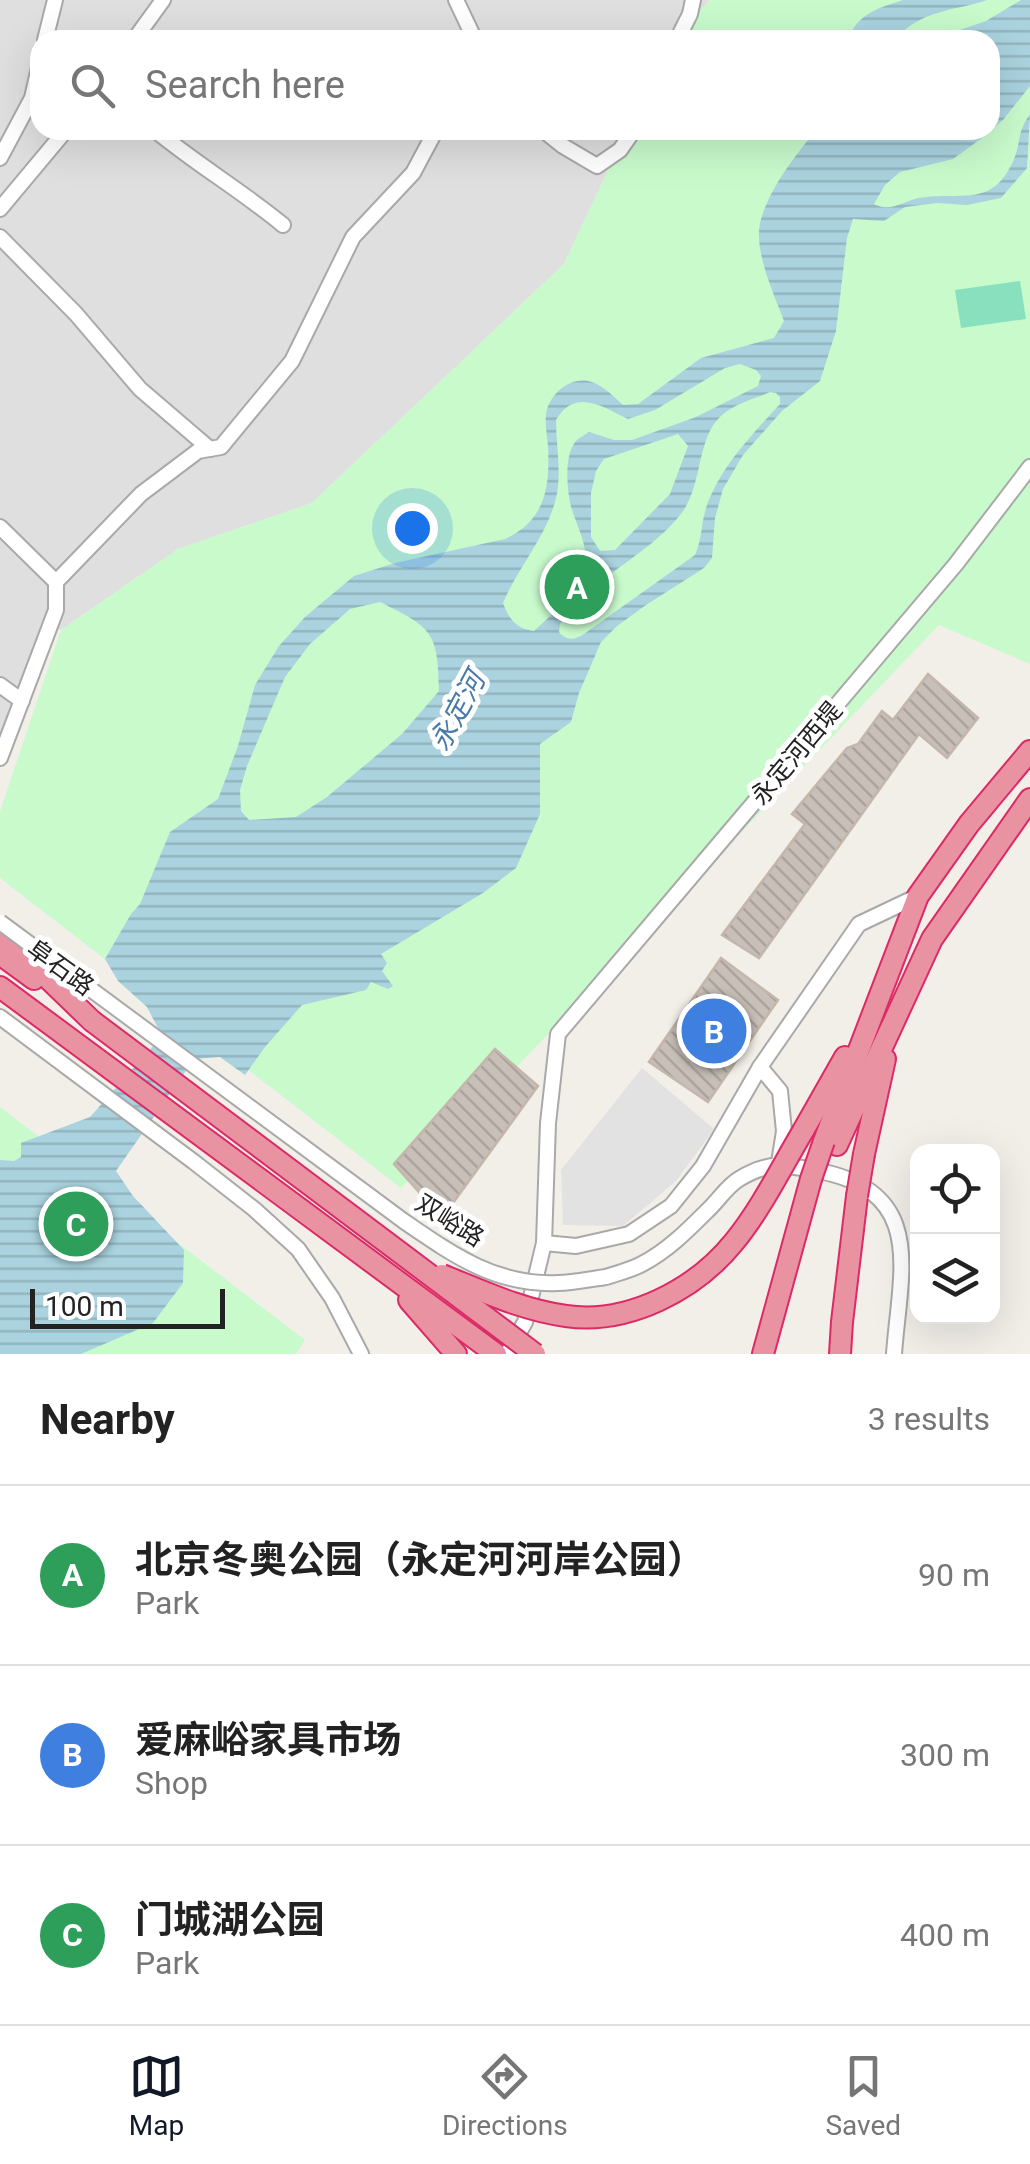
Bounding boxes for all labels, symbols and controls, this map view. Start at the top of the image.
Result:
search box [30,30,1000,140]
icon: search [65,58,120,113]
text: Search here [145,63,345,107]
your location [387,503,438,554]
pin: A [544,550,610,624]
water label: 永定河 [423,662,494,756]
street label: 永定河西堤 [745,696,848,811]
street label: 阜石路 [22,934,100,1001]
pin: B [682,994,746,1068]
map controls [910,1144,1000,1324]
button: locate [910,1144,1000,1234]
pin: C [44,1186,108,1262]
street label: 双峪路 [410,1188,489,1253]
button: layers [910,1234,1000,1324]
scale bar [30,1284,225,1328]
text: 100 m [45,1290,124,1323]
text: Nearby [40,1395,175,1444]
text: 3 results [868,1400,990,1438]
text: 北京冬奥公园（永定河河岸公园） [135,1538,705,1582]
text: A [62,1556,83,1594]
text: 90 m [918,1556,990,1594]
text: Park [135,1584,199,1622]
text: 爱麻峪家具市场 [135,1718,401,1762]
text: B [62,1736,83,1774]
text: 300 m [900,1736,990,1774]
text: Shop [135,1764,208,1802]
text: 门城湖公园 [135,1898,325,1942]
text: C [62,1916,83,1954]
text: 400 m [900,1916,990,1954]
text: Park [135,1944,199,1982]
tab: Map [129,2049,184,2142]
tab: Directions [442,2049,568,2142]
tab: Saved [825,2049,901,2142]

